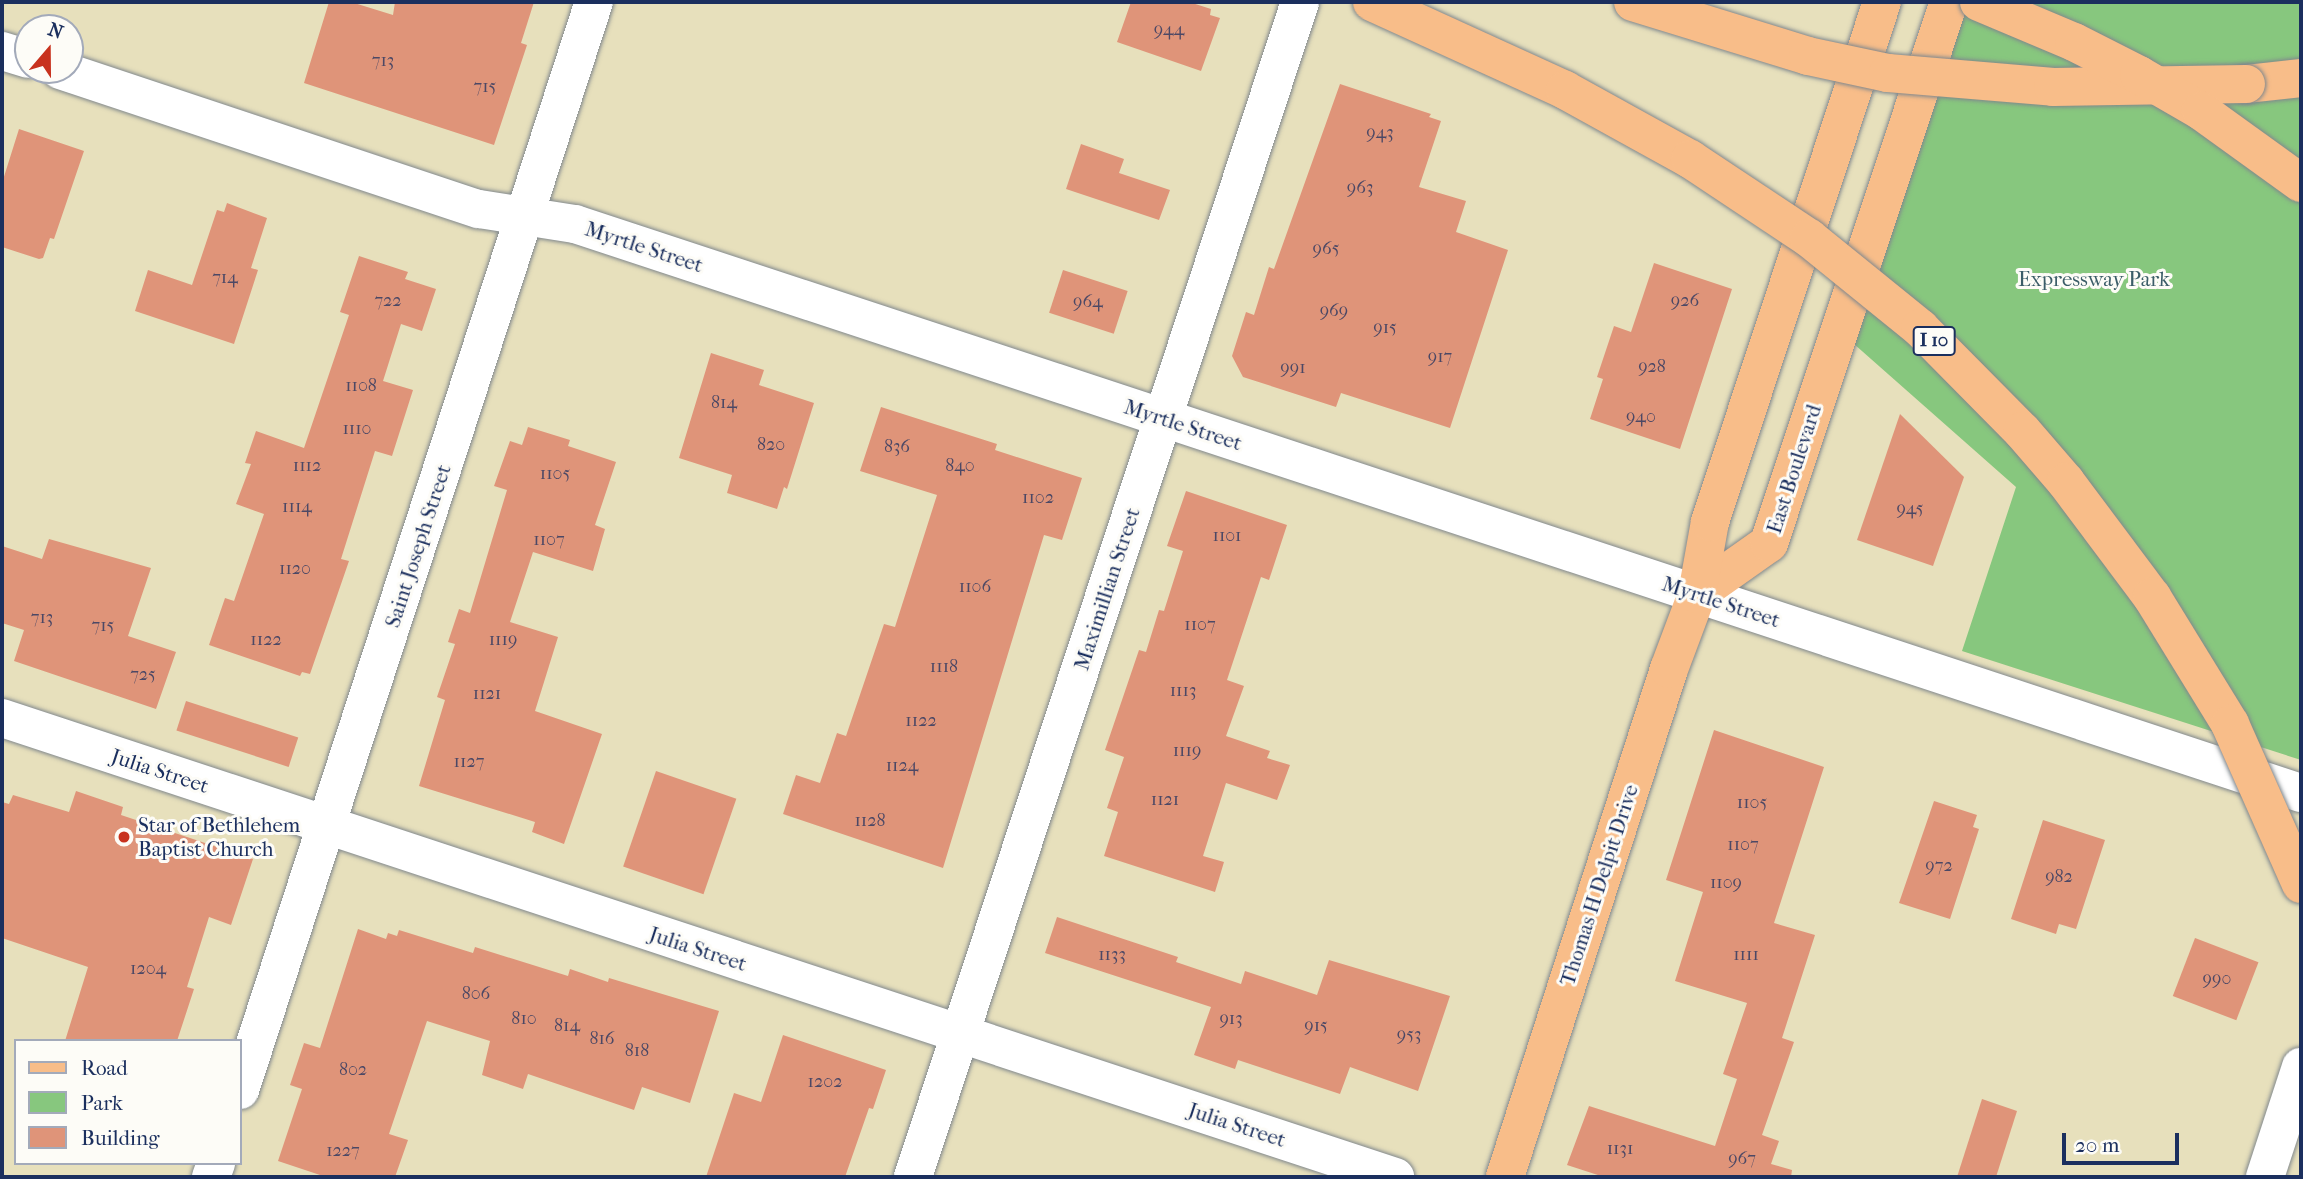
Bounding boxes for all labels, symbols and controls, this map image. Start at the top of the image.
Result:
north arrow [14,14,84,84]
text: N [45,18,66,44]
house number: 944 [1154,19,1184,41]
house number: 713 [372,50,394,72]
house number: 715 [474,76,496,98]
house number: 943 [1366,122,1394,144]
house number: 963 [1347,177,1373,199]
street label: Myrtle Street [582,216,706,278]
house number: 965 [1313,238,1339,260]
park label: Expressway Park [2018,266,2170,292]
house number: 714 [212,267,238,289]
house number: 722 [374,290,402,312]
house number: 926 [1671,290,1699,312]
house number: 964 [1073,291,1103,313]
house number: 969 [1320,300,1348,322]
house number: 915 [1373,317,1397,339]
road number: I 10 [1911,326,1957,356]
house number: 917 [1428,346,1452,368]
house number: 928 [1638,356,1666,378]
house number: 991 [1280,357,1306,379]
house number: 1108 [345,375,377,397]
house number: 814 [711,392,737,414]
street label: Myrtle Street [1121,394,1245,456]
street label: East Boulevard [1761,401,1827,537]
house number: 940 [1626,406,1656,428]
house number: 1110 [342,418,372,440]
house number: 820 [757,434,785,456]
house number: 836 [884,436,910,458]
house number: 1112 [293,455,321,477]
house number: 840 [945,455,975,477]
street label: Saint Joseph Street [380,461,456,631]
house number: 1105 [540,463,570,485]
house number: 1102 [1022,487,1054,509]
house number: 1114 [282,496,312,518]
house number: 945 [1896,498,1924,520]
street label: Maximillian Street [1069,505,1145,673]
house number: 1101 [1213,525,1241,547]
house number: 1107 [533,529,565,551]
house number: 1120 [279,558,311,580]
street label: Myrtle Street [1659,571,1783,633]
house number: 1106 [959,576,991,598]
house number: 713 [31,607,53,629]
house number: 1107 [1184,614,1216,636]
house number: 715 [92,615,114,637]
house number: 1122 [250,629,282,651]
house number: 1119 [489,629,517,651]
house number: 1118 [930,656,958,678]
house number: 725 [130,664,156,686]
house number: 1113 [1170,680,1196,702]
house number: 1121 [473,683,501,705]
house number: 1122 [905,710,937,732]
house number: 1119 [1173,740,1201,762]
street label: Julia Street [108,743,212,799]
house number: 1127 [454,751,484,773]
house number: 1124 [886,755,918,777]
street label: Thomas H Delpit Drive [1555,781,1643,989]
house number: 1121 [1151,789,1179,811]
house number: 1105 [1737,792,1767,814]
house number: 1128 [854,810,886,832]
place label: Star of Bethlehem Baptist Church [138,812,300,862]
marker: Star of Bethlehem Baptist Church [116,829,132,845]
house number: 1107 [1727,834,1759,856]
house number: 972 [1925,855,1953,877]
house number: 982 [2045,866,2073,888]
house number: 1109 [1710,872,1742,894]
street label: Julia Street [646,921,750,977]
house number: 1133 [1098,944,1126,966]
house number: 1111 [1733,944,1759,966]
house number: 1204 [130,958,166,980]
house number: 990 [2203,968,2231,990]
house number: 806 [462,983,490,1005]
house number: 810 [511,1008,537,1030]
house number: 913 [1219,1008,1243,1030]
house number: 814 [554,1015,580,1037]
house number: 915 [1304,1015,1328,1037]
house number: 953 [1397,1024,1421,1046]
house number: 816 [589,1028,615,1050]
legend [14,1039,242,1165]
house number: 818 [625,1040,649,1062]
text: Road [81,1056,128,1080]
house number: 802 [339,1059,367,1081]
house number: 1202 [808,1071,842,1093]
text: Park [81,1091,123,1115]
street label: Julia Street [1185,1097,1289,1153]
scale bar [2065,1120,2182,1164]
text: Building [81,1126,159,1150]
text: 20 m [2075,1133,2119,1157]
house number: 1131 [1607,1138,1633,1160]
house number: 1227 [326,1140,360,1162]
house number: 967 [1728,1148,1756,1170]

